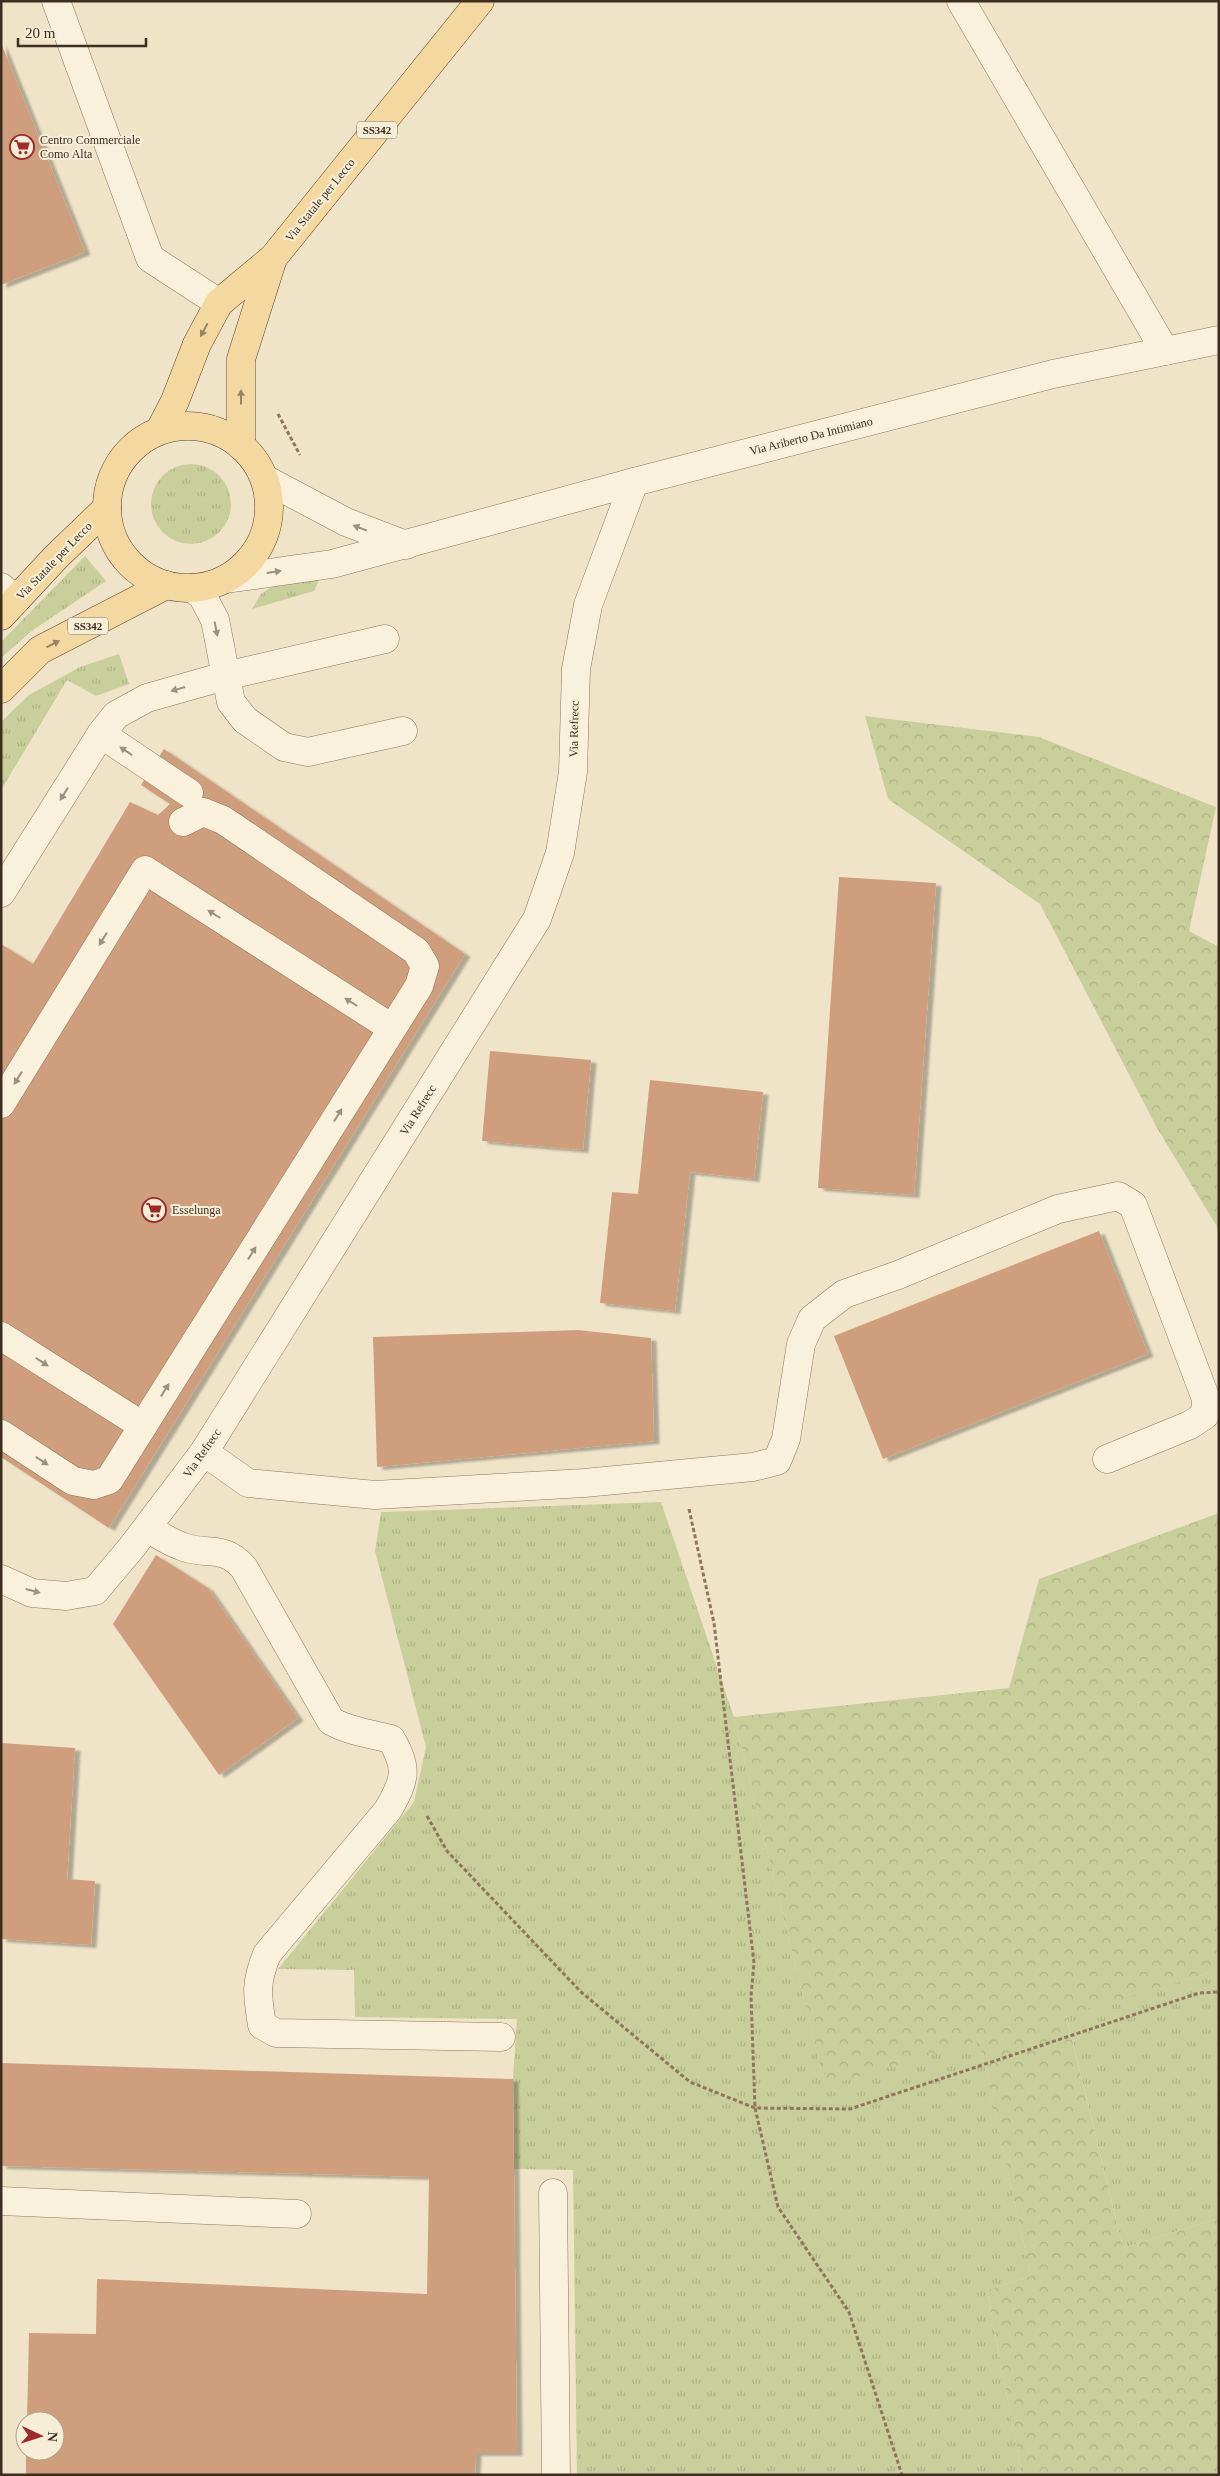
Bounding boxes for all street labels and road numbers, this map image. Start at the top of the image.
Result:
road number: SS342 [357,122,397,138]
street label: Via Statale per Lecco [282,156,358,244]
street label: Via Ariberto Da Intimiano [748,414,874,458]
street label: Via Statale per Lecco [13,519,95,603]
road number: SS342 [68,618,108,634]
street label: Via Refrecc [567,700,581,758]
street label: Via Refrecc [397,1082,439,1138]
street label: Via Refrecc [180,1426,224,1480]

